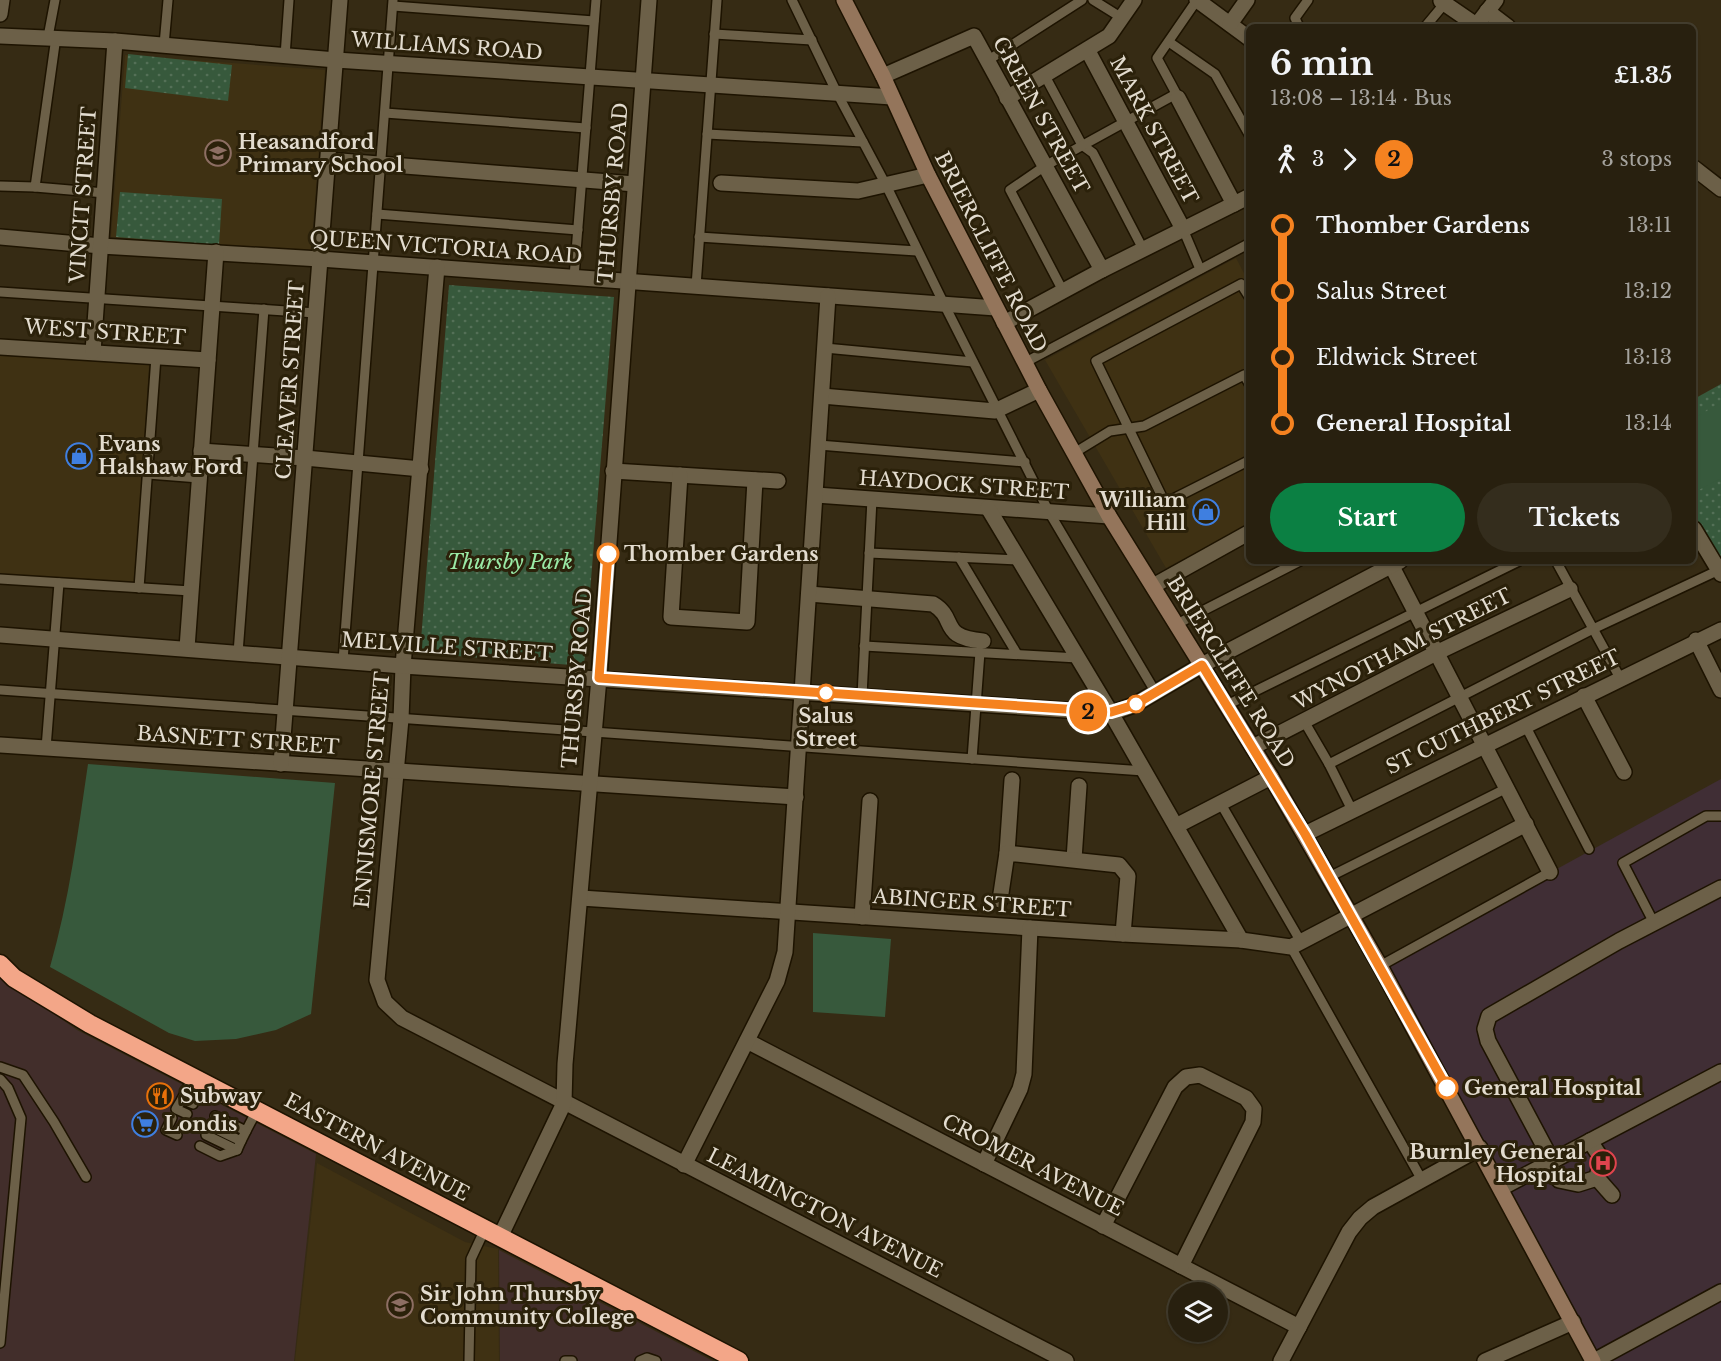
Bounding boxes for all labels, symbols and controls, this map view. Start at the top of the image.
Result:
street label: WILLIAMS ROAD [349,27,544,65]
street label: GREEN STREET [988,32,1094,198]
text: 6 min [1270,43,1373,84]
street label: MARK STREET [1105,52,1203,208]
text: £1.35 [1614,62,1672,89]
text: 13:08 – 13:14 · Bus [1270,86,1452,110]
street label: THURSBY ROAD [593,102,633,284]
street label: VINCIT STREET [65,106,101,285]
place label: Heasandford Primary School [238,130,403,177]
school or university icon: Heasandford Primary School [203,138,233,168]
icon: walk [1270,143,1303,176]
icon: forward [1333,143,1366,176]
text: 2 [1387,146,1401,172]
text: 3 [1312,147,1324,171]
text: 3 stops [1602,147,1672,171]
street label: BRIERCLIFFE ROAD [930,148,1052,356]
text: Thomber Gardens [1316,212,1530,239]
text: 13:11 [1627,213,1672,237]
street label: QUEEN VICTORIA ROAD [309,225,583,269]
text: Salus Street [1316,278,1447,305]
text: 13:12 [1624,279,1672,303]
street label: CLEAVER STREET [271,280,309,480]
street label: WEST STREET [23,314,186,350]
text: Eldwick Street [1316,344,1478,371]
text: 13:13 [1624,345,1672,369]
text: General Hospital [1316,410,1511,437]
text: 13:14 [1624,411,1672,435]
place label: Evans Halshaw Ford [98,432,243,479]
shop icon: Evans Halshaw Ford [64,441,94,471]
street label: HAYDOCK STREET [858,466,1070,504]
button: Start [1270,483,1465,552]
button: Tickets [1477,483,1672,552]
place label: William Hill [1098,488,1186,535]
shop icon: William Hill [1191,497,1221,527]
place label: Thomber Gardens [624,542,819,566]
marker: Thomber Gardens [597,543,619,565]
park label: Thursby Park [447,550,573,574]
street label: BRIERCLIFFE ROAD [1162,571,1300,773]
street label: WYNOTHAM STREET [1288,583,1515,715]
street label: THURSBY ROAD [557,587,597,769]
street label: MELVILLE STREET [340,628,554,666]
street label: ST CUTHBERT STREET [1382,645,1624,779]
street label: ENNISMORE STREET [350,671,394,909]
marker: Salus Street [817,684,835,702]
line badge: 2 [1068,692,1108,732]
unlabelled marker [1127,695,1145,713]
text: 2 [1081,699,1095,725]
place label: Salus Street [795,704,857,751]
street label: BASNETT STREET [136,721,340,759]
street label: ABINGER STREET [871,884,1072,922]
place label: General Hospital [1464,1076,1642,1100]
marker: General Hospital [1436,1077,1458,1099]
restaurant icon: Subway [145,1081,175,1111]
place label: Subway [180,1084,263,1108]
street label: EASTERN AVENUE [280,1088,474,1206]
supermarket icon: Londis [130,1109,160,1139]
street label: CROMER AVENUE [938,1109,1128,1221]
place label: Londis [164,1112,237,1136]
place label: Burnley General Hospital [1409,1140,1584,1187]
street label: LEAMINGTON AVENUE [703,1143,947,1283]
hospital icon: Burnley General Hospital [1588,1148,1618,1178]
place label: Sir John Thursby Community College [420,1282,634,1329]
map controls [1168,1282,1228,1342]
button: layers [1168,1282,1228,1342]
school or university icon: Sir John Thursby Community College [385,1290,415,1320]

